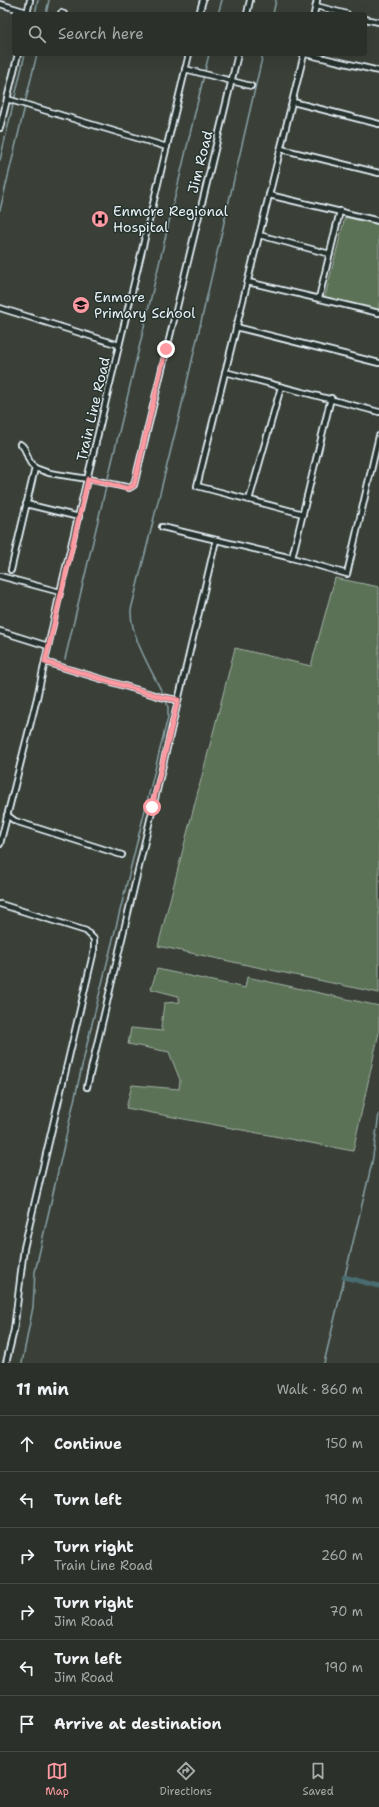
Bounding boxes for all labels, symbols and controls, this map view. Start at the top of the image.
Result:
search box [12,12,367,56]
icon: search [26,23,48,45]
text: Search here [58,24,144,44]
street label: Jim Road [184,129,217,195]
place label: Enmore Regional Hospital [113,202,229,236]
hospital icon: Enmore Regional Hospital [90,209,110,229]
place label: Enmore Primary School [94,288,196,322]
school or university icon: Enmore Primary School [71,295,91,315]
route end [157,340,175,358]
street label: Train Line Road [72,355,114,463]
route start [143,798,161,816]
text: 11 min [16,1378,69,1400]
text: Walk · 860 m [277,1381,363,1398]
icon: ahead [16,1433,38,1455]
text: Continue [54,1434,122,1454]
text: 150 m [325,1435,363,1452]
icon: left [16,1489,38,1511]
text: Turn left [54,1490,122,1510]
text: 190 m [324,1491,363,1508]
text: Turn right [54,1537,134,1557]
icon: right [16,1545,38,1567]
text: 260 m [321,1547,363,1564]
text: Train Line Road [54,1557,153,1574]
text: Turn right [54,1593,134,1613]
icon: right [16,1601,38,1623]
text: 70 m [329,1603,363,1620]
text: Jim Road [54,1613,114,1630]
text: Turn left [54,1649,122,1669]
icon: left [16,1657,38,1679]
text: 190 m [324,1659,363,1676]
text: Jim Road [54,1669,114,1686]
icon: arrive [16,1713,38,1735]
text: Arrive at destination [54,1714,222,1734]
tab: Map [45,1760,69,1799]
tab: Directions [159,1760,212,1799]
tab: Saved [302,1760,334,1799]

